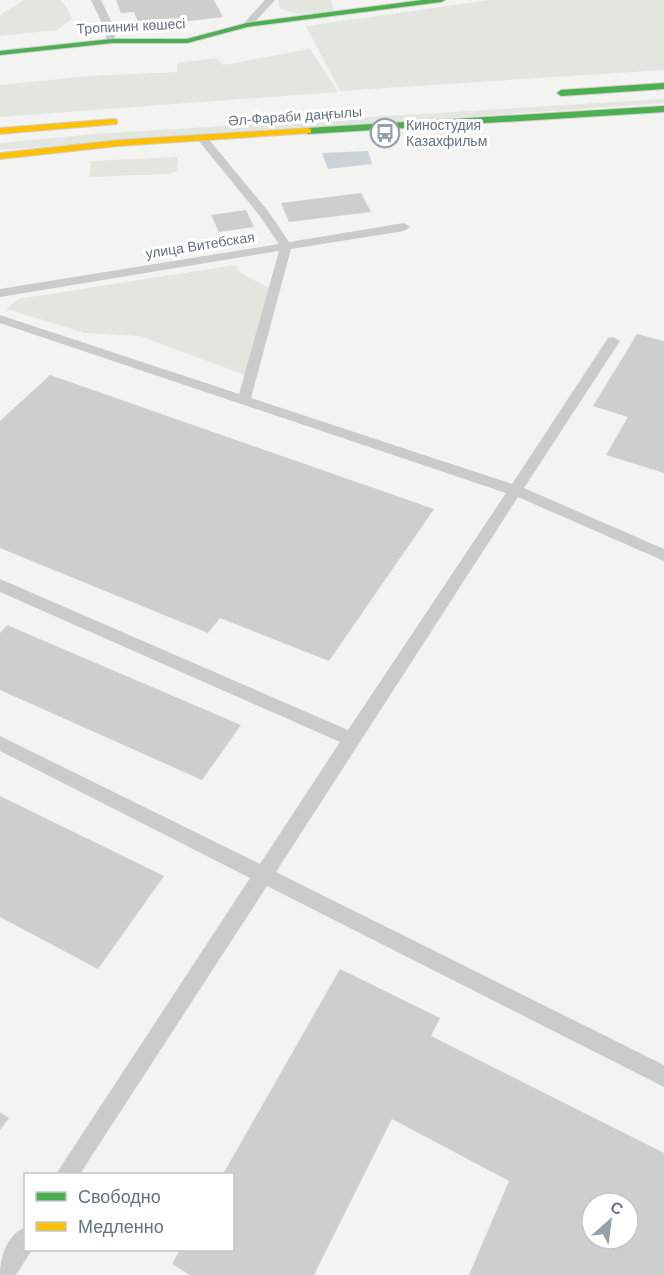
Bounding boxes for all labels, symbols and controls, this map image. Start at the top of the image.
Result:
street label: Тропинин көшесі [76,15,186,37]
street label: Әл-Фараби даңғылы [228,103,362,129]
bus stop icon: Киностудия Казахфильм [369,117,401,149]
place label: Киностудия Казахфильм [406,117,487,149]
street label: улица Витебская [144,228,256,262]
legend [24,1173,234,1251]
text: Свободно [78,1187,161,1207]
north arrow [580,1191,640,1251]
text: С [608,1198,626,1219]
text: Медленно [78,1217,164,1237]

